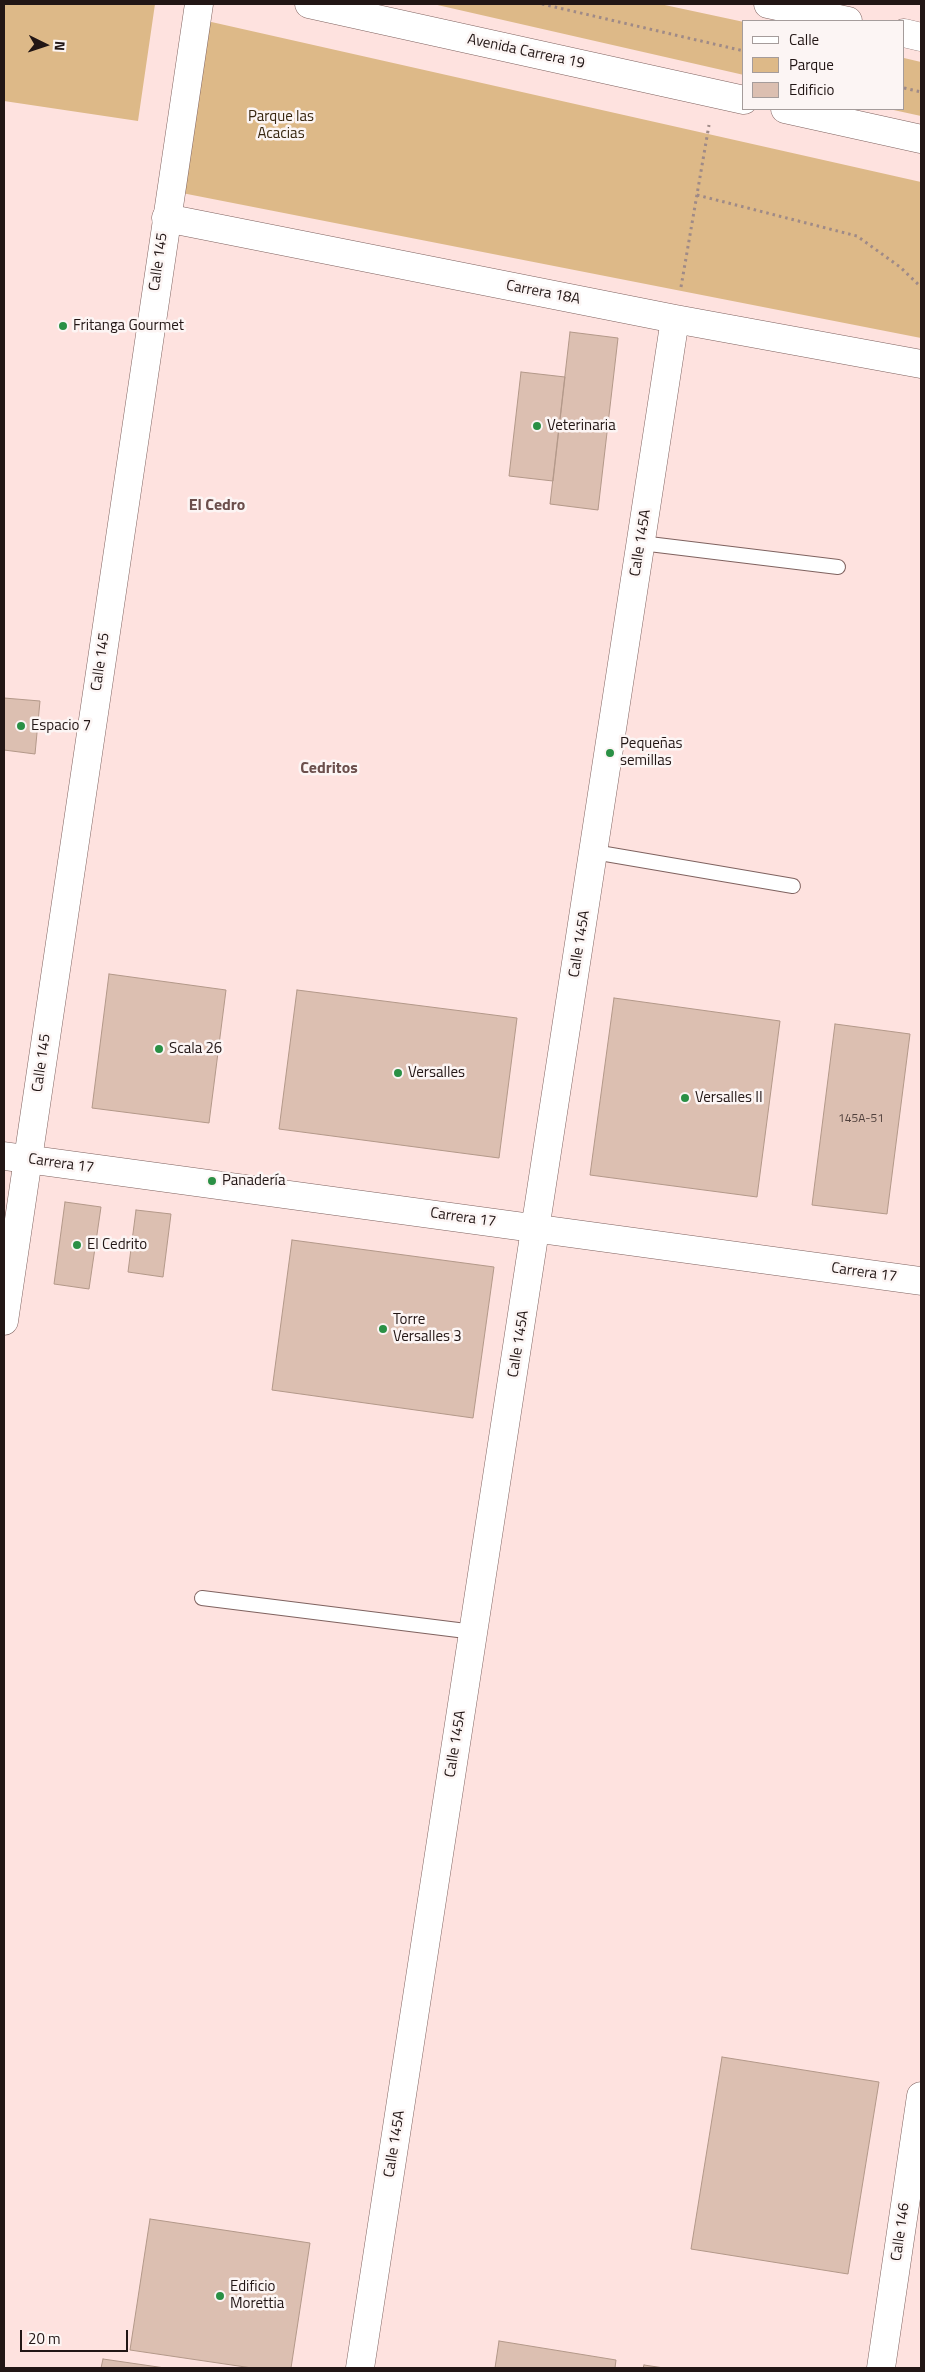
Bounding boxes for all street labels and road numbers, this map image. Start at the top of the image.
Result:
street label: Avenida Carrera 19 [466,31,586,73]
street label: Calle 145 [146,232,172,292]
street label: Carrera 18A [504,277,582,309]
street label: Calle 145A [627,508,655,578]
street label: Calle 145 [88,632,114,692]
street label: Calle 145A [566,909,594,979]
street label: Calle 145 [29,1033,55,1093]
street label: Carrera 17 [27,1150,95,1178]
street label: Carrera 17 [429,1204,497,1232]
street label: Carrera 17 [830,1259,898,1287]
street label: Calle 145A [505,1309,533,1379]
street label: Calle 145A [442,1709,470,1779]
street label: Calle 145A [381,2109,409,2179]
street label: Calle 146 [888,2202,914,2262]

